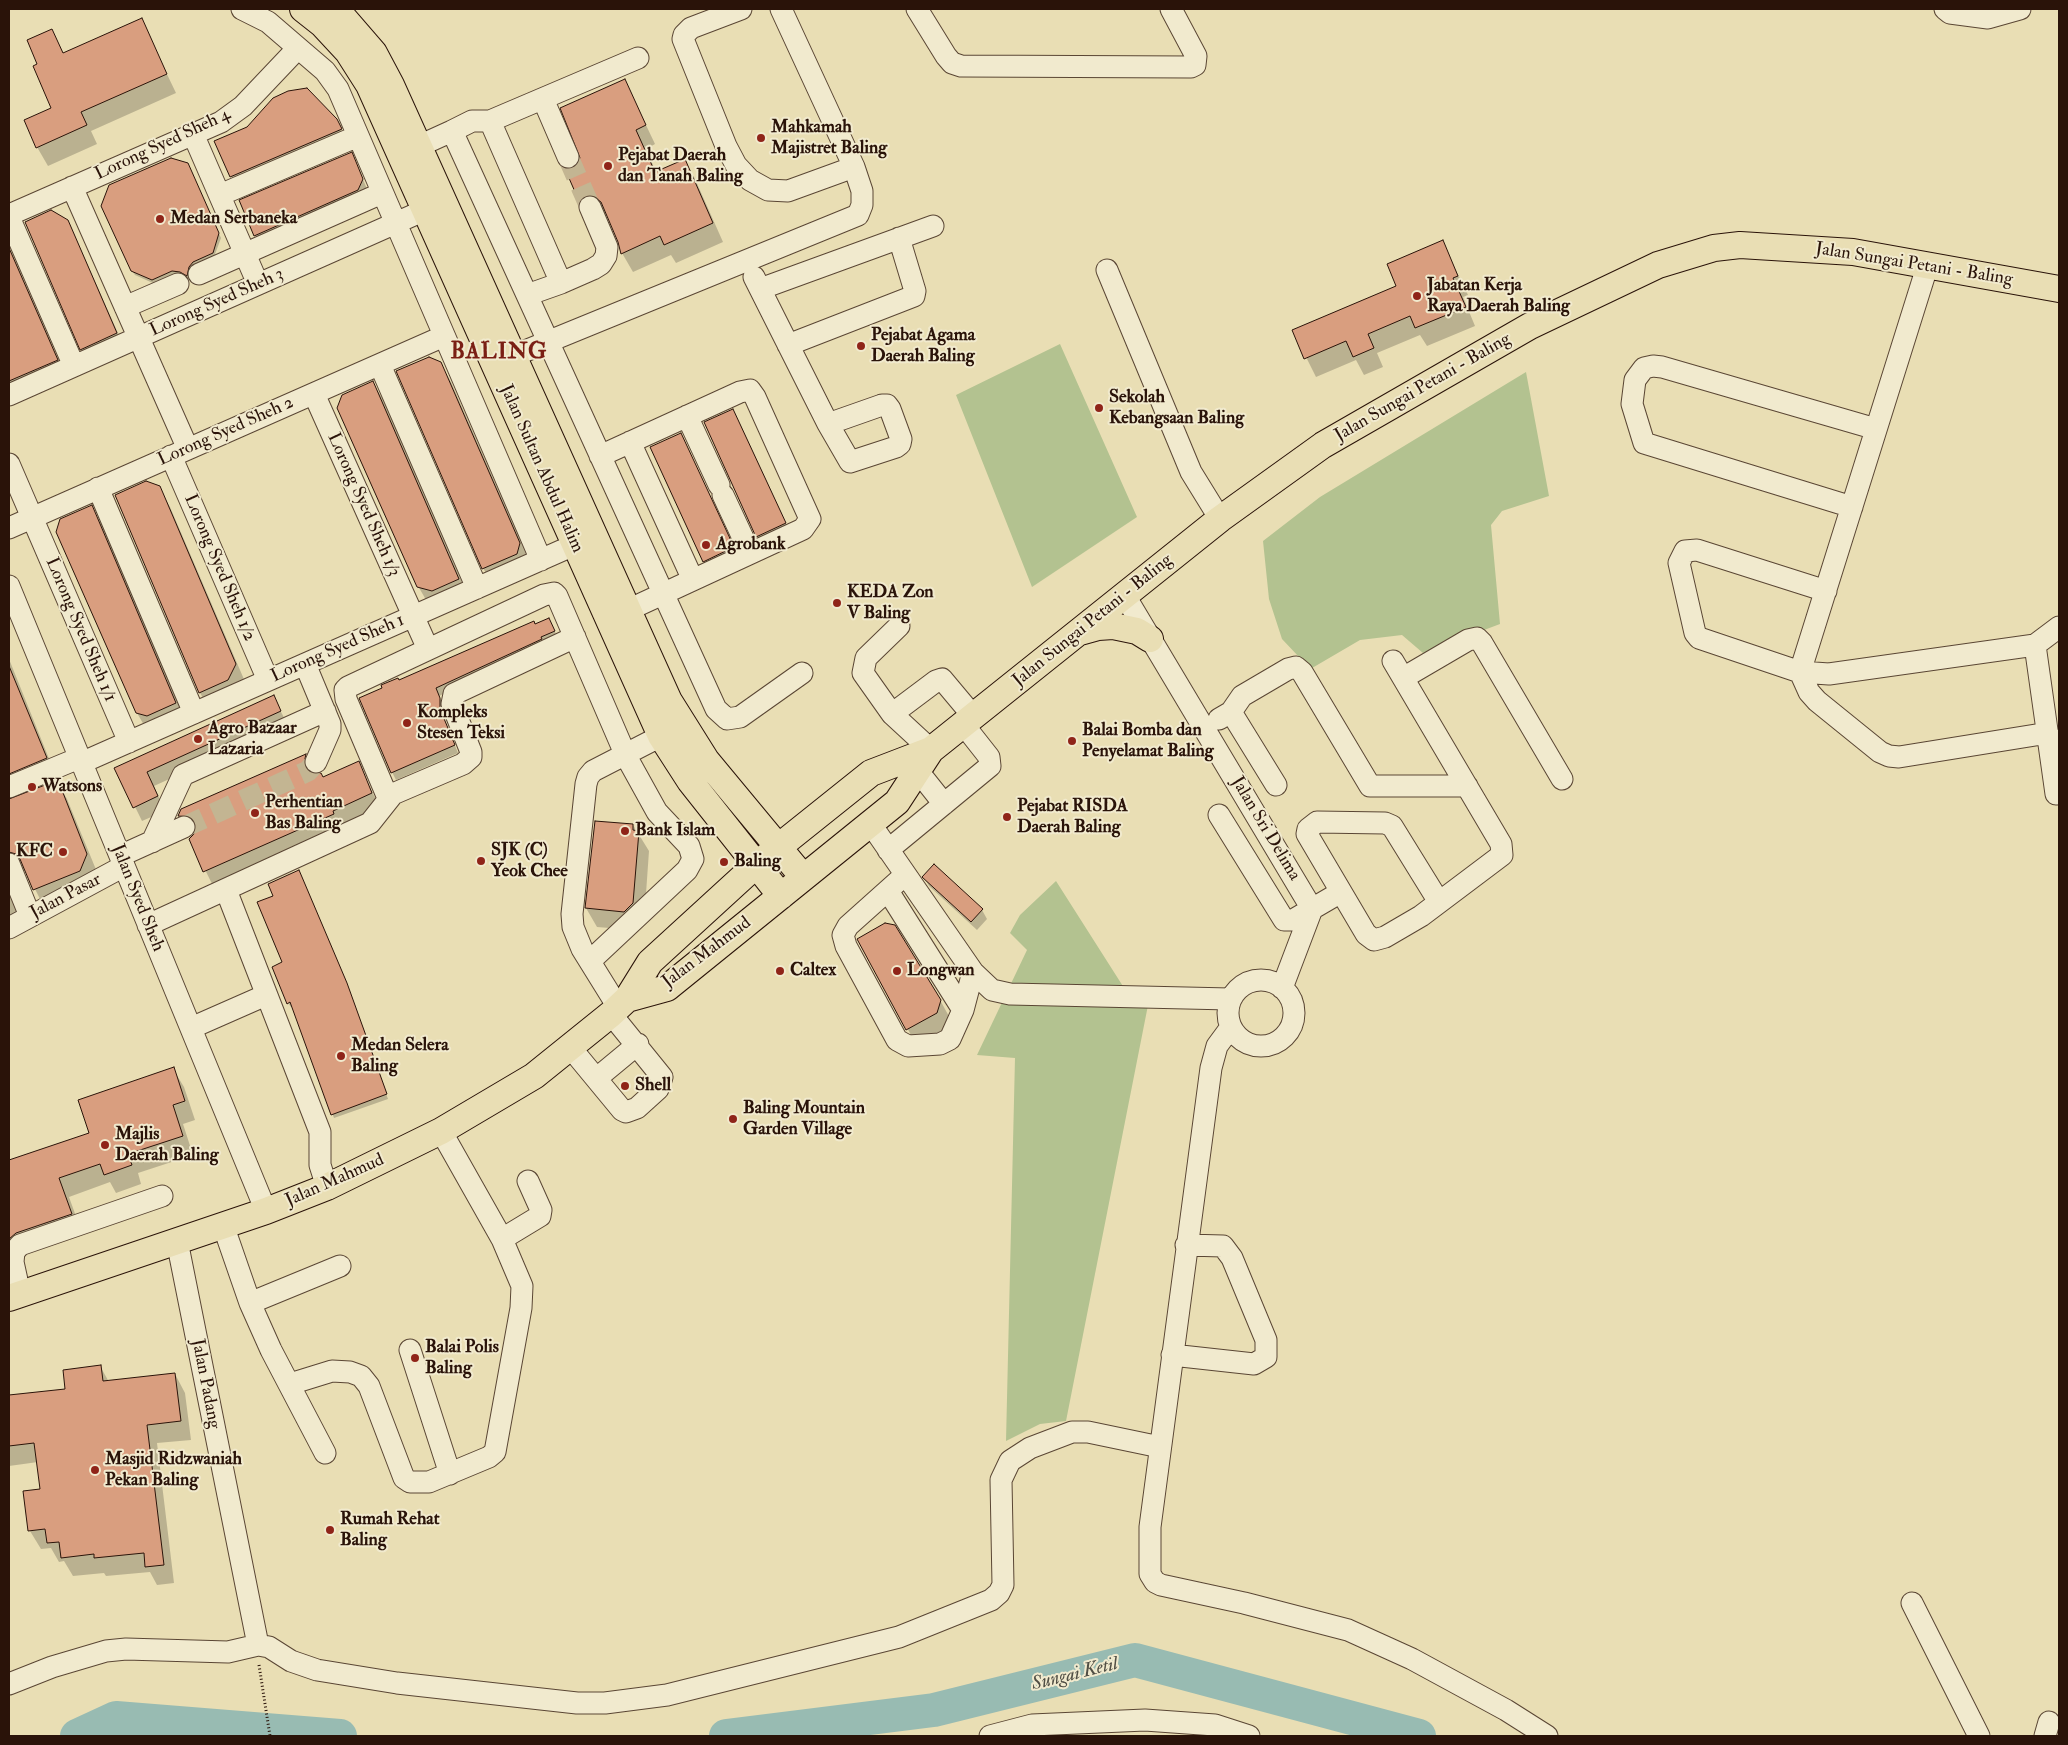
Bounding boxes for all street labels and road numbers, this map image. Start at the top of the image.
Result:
street label: Lorong Syed Sheh 4 [92,104,234,186]
street label: Jalan Sungai Petani - Baling [1814,239,2014,291]
street label: Lorong Syed Sheh 3 [147,264,287,342]
street label: Jalan Sungai Petani - Baling [1331,329,1515,447]
street label: Jalan Sultan Abdul Halim [494,382,588,556]
street label: Lorong Syed Sheh 2 [155,392,297,472]
street label: Lorong Syed Sheh 1/3 [322,430,404,580]
street label: Lorong Syed Sheh 1/2 [178,491,260,645]
street label: Jalan Sungai Petani - Baling [1009,550,1177,692]
street label: Lorong Syed Sheh 1/1 [40,555,120,705]
street label: Lorong Syed Sheh 1 [268,610,408,688]
street label: Jalan Sri Delima [1225,773,1305,885]
street label: Jalan Syed Sheh [106,841,168,955]
street label: Jalan Pasar [27,869,105,925]
street label: Jalan Mahmud [658,913,756,993]
street label: Jalan Mahmud [282,1150,388,1212]
street label: Jalan Padang [186,1337,224,1431]

